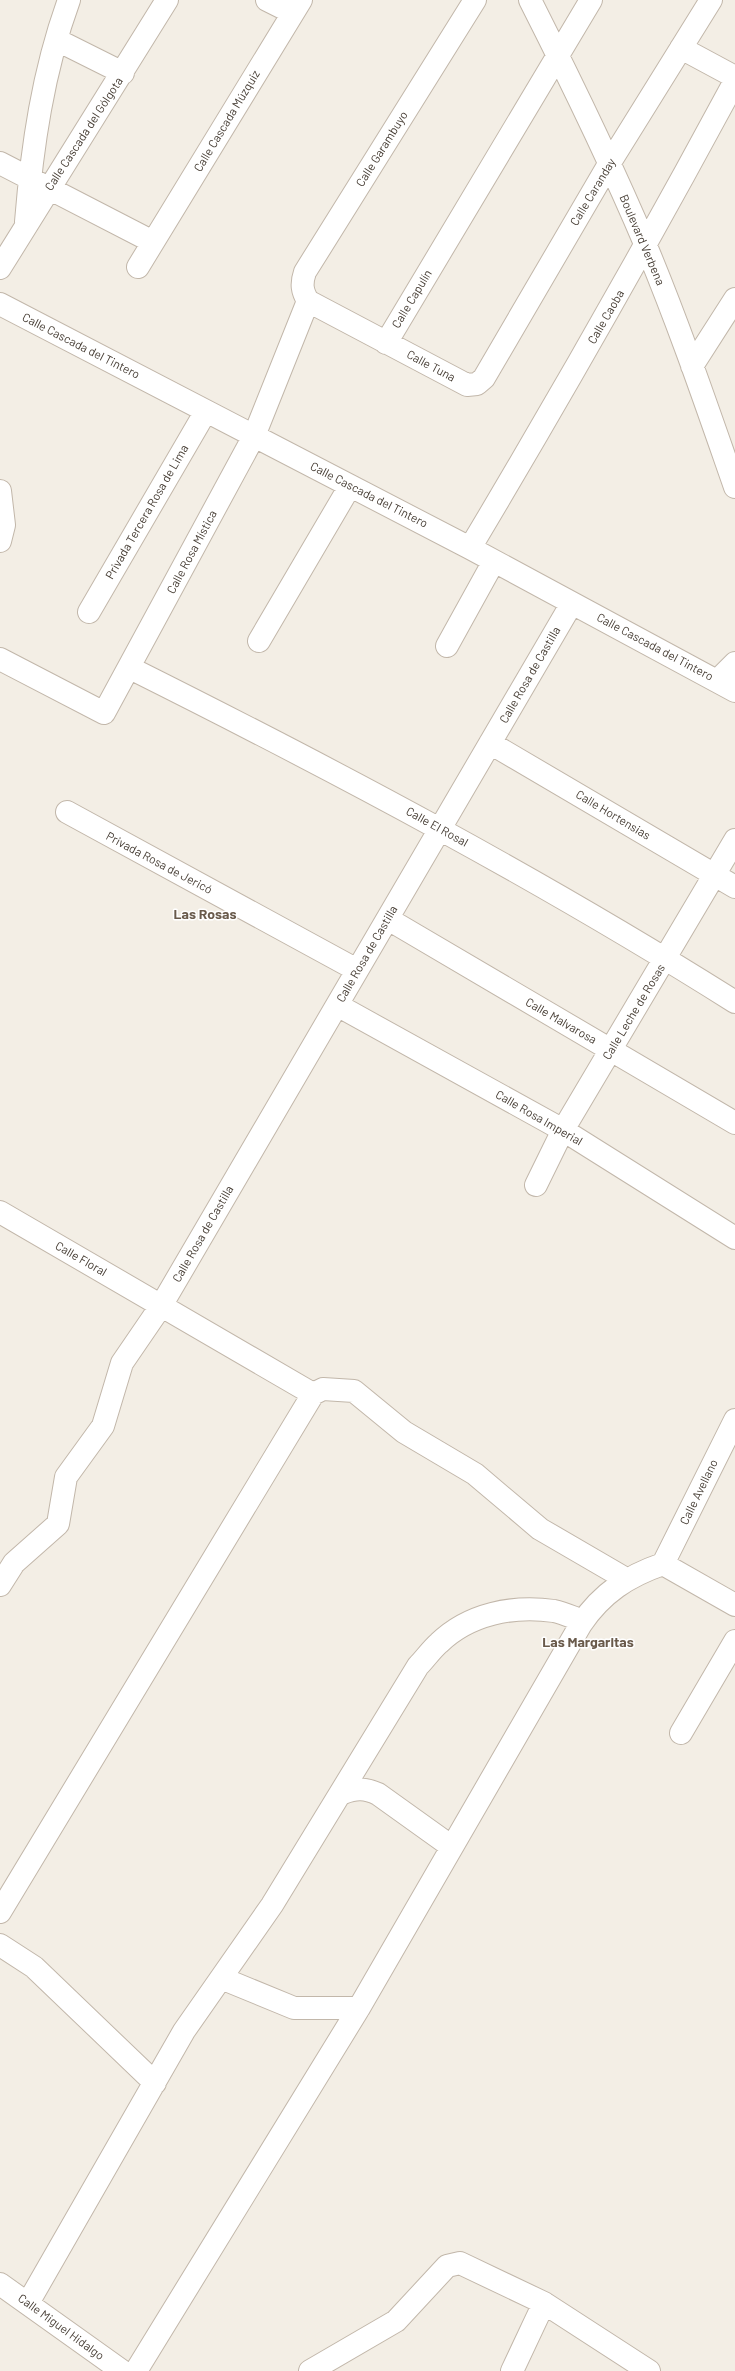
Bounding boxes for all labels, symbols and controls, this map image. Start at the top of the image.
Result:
street label: Calle Cascada Múzquiz [190,67,262,174]
street label: Calle Cascada del Gólgota [41,74,125,193]
street label: Calle Garambuyo [352,108,410,189]
street label: Calle Caranday [567,155,618,228]
street label: Boulevard Verbena [617,192,668,287]
street label: Calle Capulín [388,267,434,330]
street label: Calle Caoba [584,287,626,346]
street label: Calle Cascada del Tintero [20,309,143,381]
street label: Calle Tuna [405,346,458,384]
street label: Privada Tercera Rosa de Lima [102,442,190,581]
street label: Calle Cascada del Tintero [308,458,431,530]
street label: Calle Rosa Mística [163,507,219,596]
street label: Calle Cascada del Tintero [595,609,716,683]
street label: Calle Rosa de Castilla [496,624,563,725]
street label: Calle Hortensias [574,786,653,842]
street label: Calle El Rosal [404,803,471,849]
street label: Privada Rosa de Jericó [104,828,215,896]
street label: Calle Rosa de Castilla [333,903,400,1004]
district label: Las Rosas [174,905,236,922]
street label: Calle Leche de Rosas [599,961,667,1062]
street label: Calle Malvarosa [524,994,599,1046]
street label: Calle Rosa Imperial [494,1087,585,1148]
street label: Calle Rosa de Castilla [169,1183,236,1284]
street label: Calle Floral [53,1238,110,1278]
street label: Calle Avellano [676,1457,720,1527]
district label: Las Margaritas [542,1633,634,1650]
street label: Calle Miguel Hidalgo [16,2290,107,2362]

